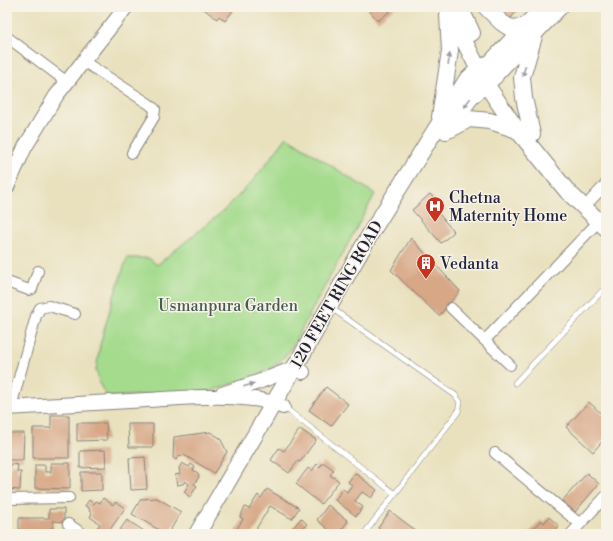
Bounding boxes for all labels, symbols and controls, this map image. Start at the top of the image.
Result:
one-way arrow [446,53,452,65]
one-way arrow [521,65,527,77]
one-way arrow [463,97,471,108]
place label: Chetna Maternity Home [449,188,567,226]
hospital icon: Chetna Maternity Home [424,195,446,223]
street label: 120 FEET RING ROAD [286,217,387,372]
building icon: Vedanta [415,252,437,280]
place label: Vedanta [439,254,500,274]
park label: Usmanpura Garden [158,296,299,316]
one-way arrow [243,382,255,388]

